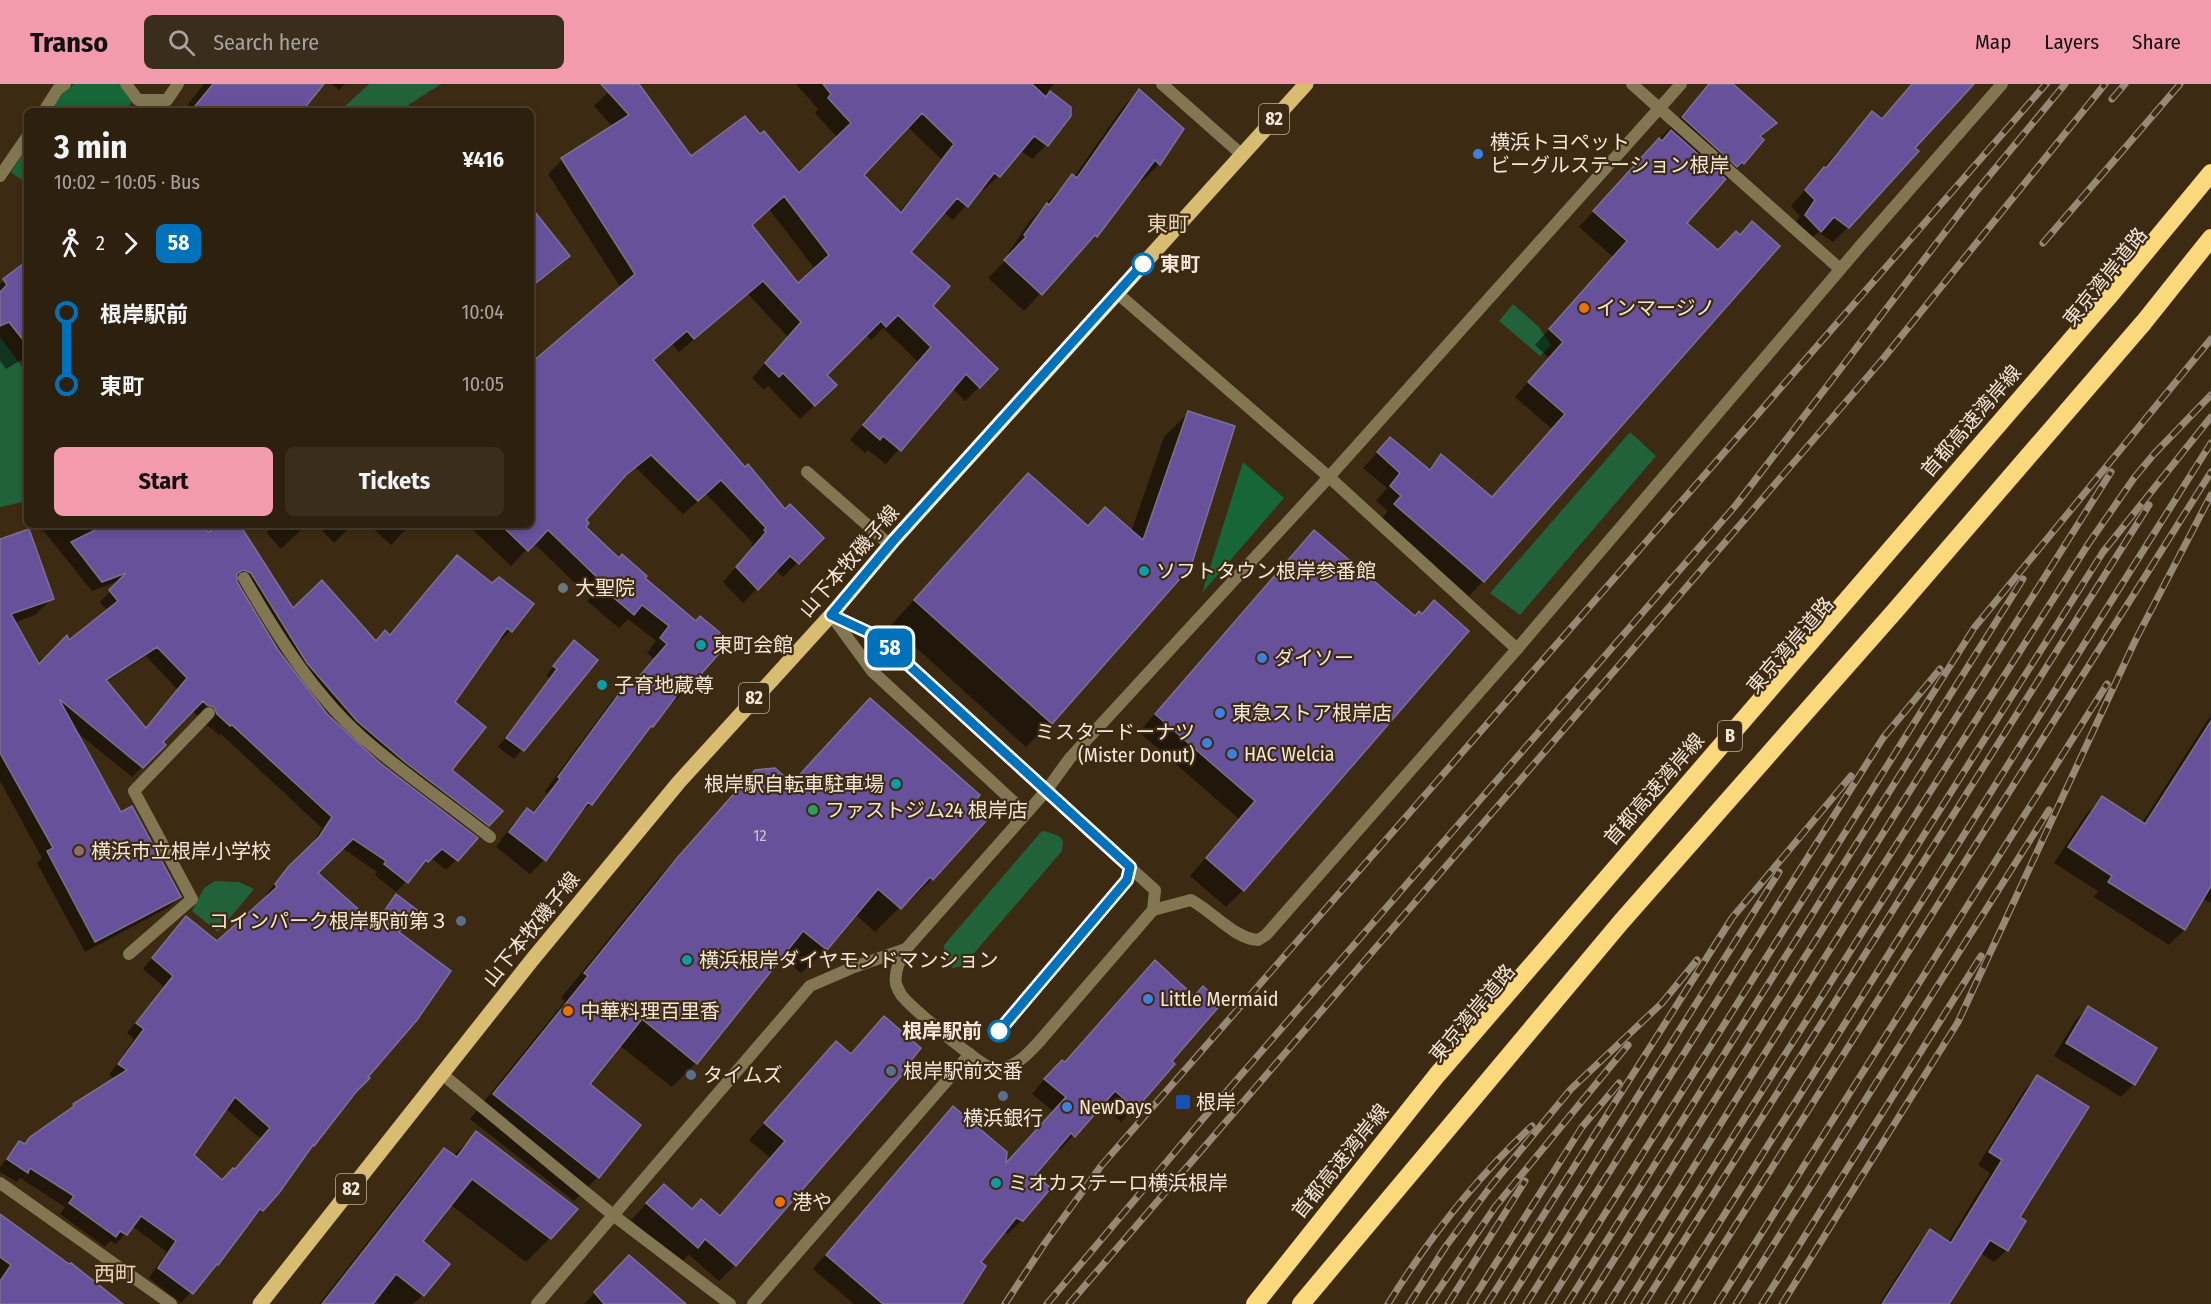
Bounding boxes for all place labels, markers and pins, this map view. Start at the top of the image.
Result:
place label: 横浜トヨペット ビーグルステーション根岸 [1490,130,1730,177]
marker: 横浜トヨペット ビーグルステーション根岸 [1471,147,1485,161]
place label: 東町 [1160,252,1200,276]
marker: 東町 [1132,253,1154,275]
place label: インマージノ [1596,296,1715,320]
marker: インマージノ [1577,301,1591,315]
place label: ソフトタウン根岸参番館 [1156,559,1376,583]
marker: ソフトタウン根岸参番館 [1137,564,1151,578]
place label: 大聖院 [575,576,635,600]
marker: 大聖院 [556,581,570,595]
place label: 東町会館 [713,633,793,657]
marker: 東町会館 [694,638,708,652]
place label: ダイソー [1274,646,1354,670]
marker: ダイソー [1255,651,1269,665]
place label: 子育地蔵尊 [614,673,714,697]
marker: 子育地蔵尊 [595,678,609,692]
place label: 東急ストア根岸店 [1232,701,1392,725]
marker: 東急ストア根岸店 [1213,706,1227,720]
place label: ミスタードーナツ (Mister Donut) [1035,720,1195,767]
marker: ミスタードーナツ (Mister Donut) [1200,736,1214,750]
place label: HAC Welcia [1244,742,1335,766]
marker: HAC Welcia [1225,747,1239,761]
place label: 根岸駅自転車駐車場 [704,772,884,796]
marker: 根岸駅自転車駐車場 [889,777,903,791]
place label: ファストジム24 根岸店 [825,798,1028,822]
marker: ファストジム24 根岸店 [806,803,820,817]
place label: 横浜市立根岸小学校 [91,839,271,863]
marker: 横浜市立根岸小学校 [72,844,86,858]
place label: コインパーク根岸駅前第３ [209,909,449,933]
marker: コインパーク根岸駅前第３ [454,914,468,928]
place label: 横浜根岸ダイヤモンドマンション [699,948,998,972]
marker: 横浜根岸ダイヤモンドマンション [680,953,694,967]
place label: Little Mermaid [1160,987,1279,1011]
marker: Little Mermaid [1141,992,1155,1006]
place label: 中華料理百里香 [580,999,720,1023]
marker: 中華料理百里香 [561,1004,575,1018]
place label: 根岸駅前 [902,1019,982,1043]
marker: 根岸駅前 [988,1020,1010,1042]
place label: 根岸駅前交番 [903,1059,1023,1083]
place label: タイムズ [703,1063,783,1087]
marker: 根岸駅前交番 [884,1064,898,1078]
marker: タイムズ [684,1068,698,1082]
marker: 横浜銀行 [996,1089,1010,1103]
place label: 根岸 [1196,1090,1236,1114]
marker: 根岸 [1174,1093,1192,1111]
place label: NewDays [1079,1095,1152,1119]
marker: NewDays [1060,1100,1074,1114]
place label: 横浜銀行 [963,1106,1043,1130]
place label: ミオカステーロ横浜根岸 [1008,1171,1228,1195]
marker: ミオカステーロ横浜根岸 [989,1176,1003,1190]
place label: 港や [792,1190,832,1214]
marker: 港や [773,1195,787,1209]

